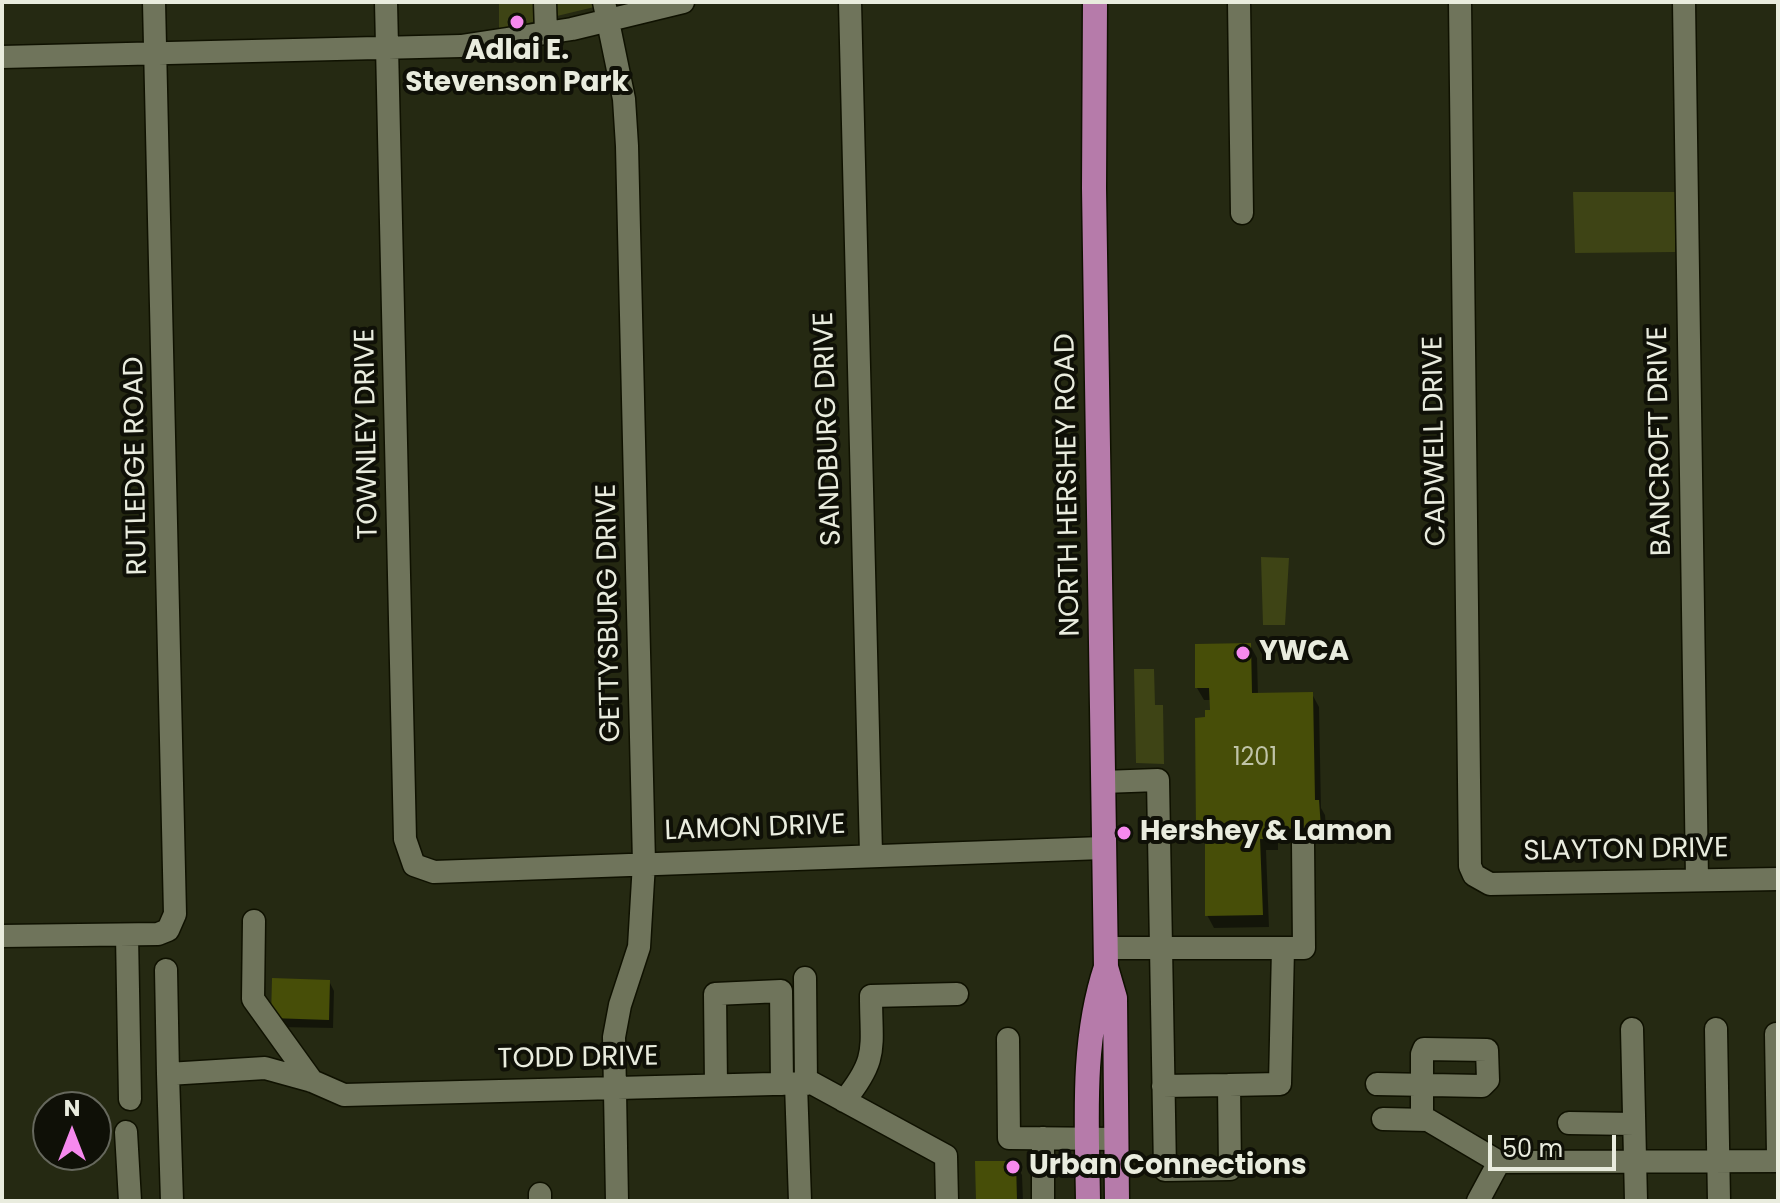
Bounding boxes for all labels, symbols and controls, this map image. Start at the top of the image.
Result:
marker: Adlai E. Stevenson Park [508,13,526,31]
place label: Adlai E. Stevenson Park [405,35,629,101]
street label: SANDBURG DRIVE [808,311,850,547]
street label: BANCROFT DRIVE [1642,326,1680,556]
street label: TOWNLEY DRIVE [349,328,387,540]
street label: NORTH HERSHEY ROAD [1050,333,1088,637]
street label: CADWELL DRIVE [1417,335,1455,547]
street label: RUTLEDGE ROAD [118,356,156,576]
street label: GETTYSBURG DRIVE [591,483,629,743]
place label: YWCA [1259,636,1349,670]
marker: YWCA [1234,644,1252,662]
house number: 1201 [1233,745,1277,773]
street label: LAMON DRIVE [664,809,846,849]
place label: Hershey & Lamon [1140,816,1392,850]
marker: Hershey & Lamon [1115,824,1133,842]
street label: SLAYTON DRIVE [1523,832,1729,870]
street label: TODD DRIVE [497,1041,659,1077]
north arrow [32,1091,112,1171]
text: N [64,1093,80,1124]
scale bar [1492,1119,1620,1169]
text: 50 m [1502,1132,1563,1165]
place label: Urban Connections [1029,1150,1307,1184]
marker: Urban Connections [1004,1158,1022,1176]

